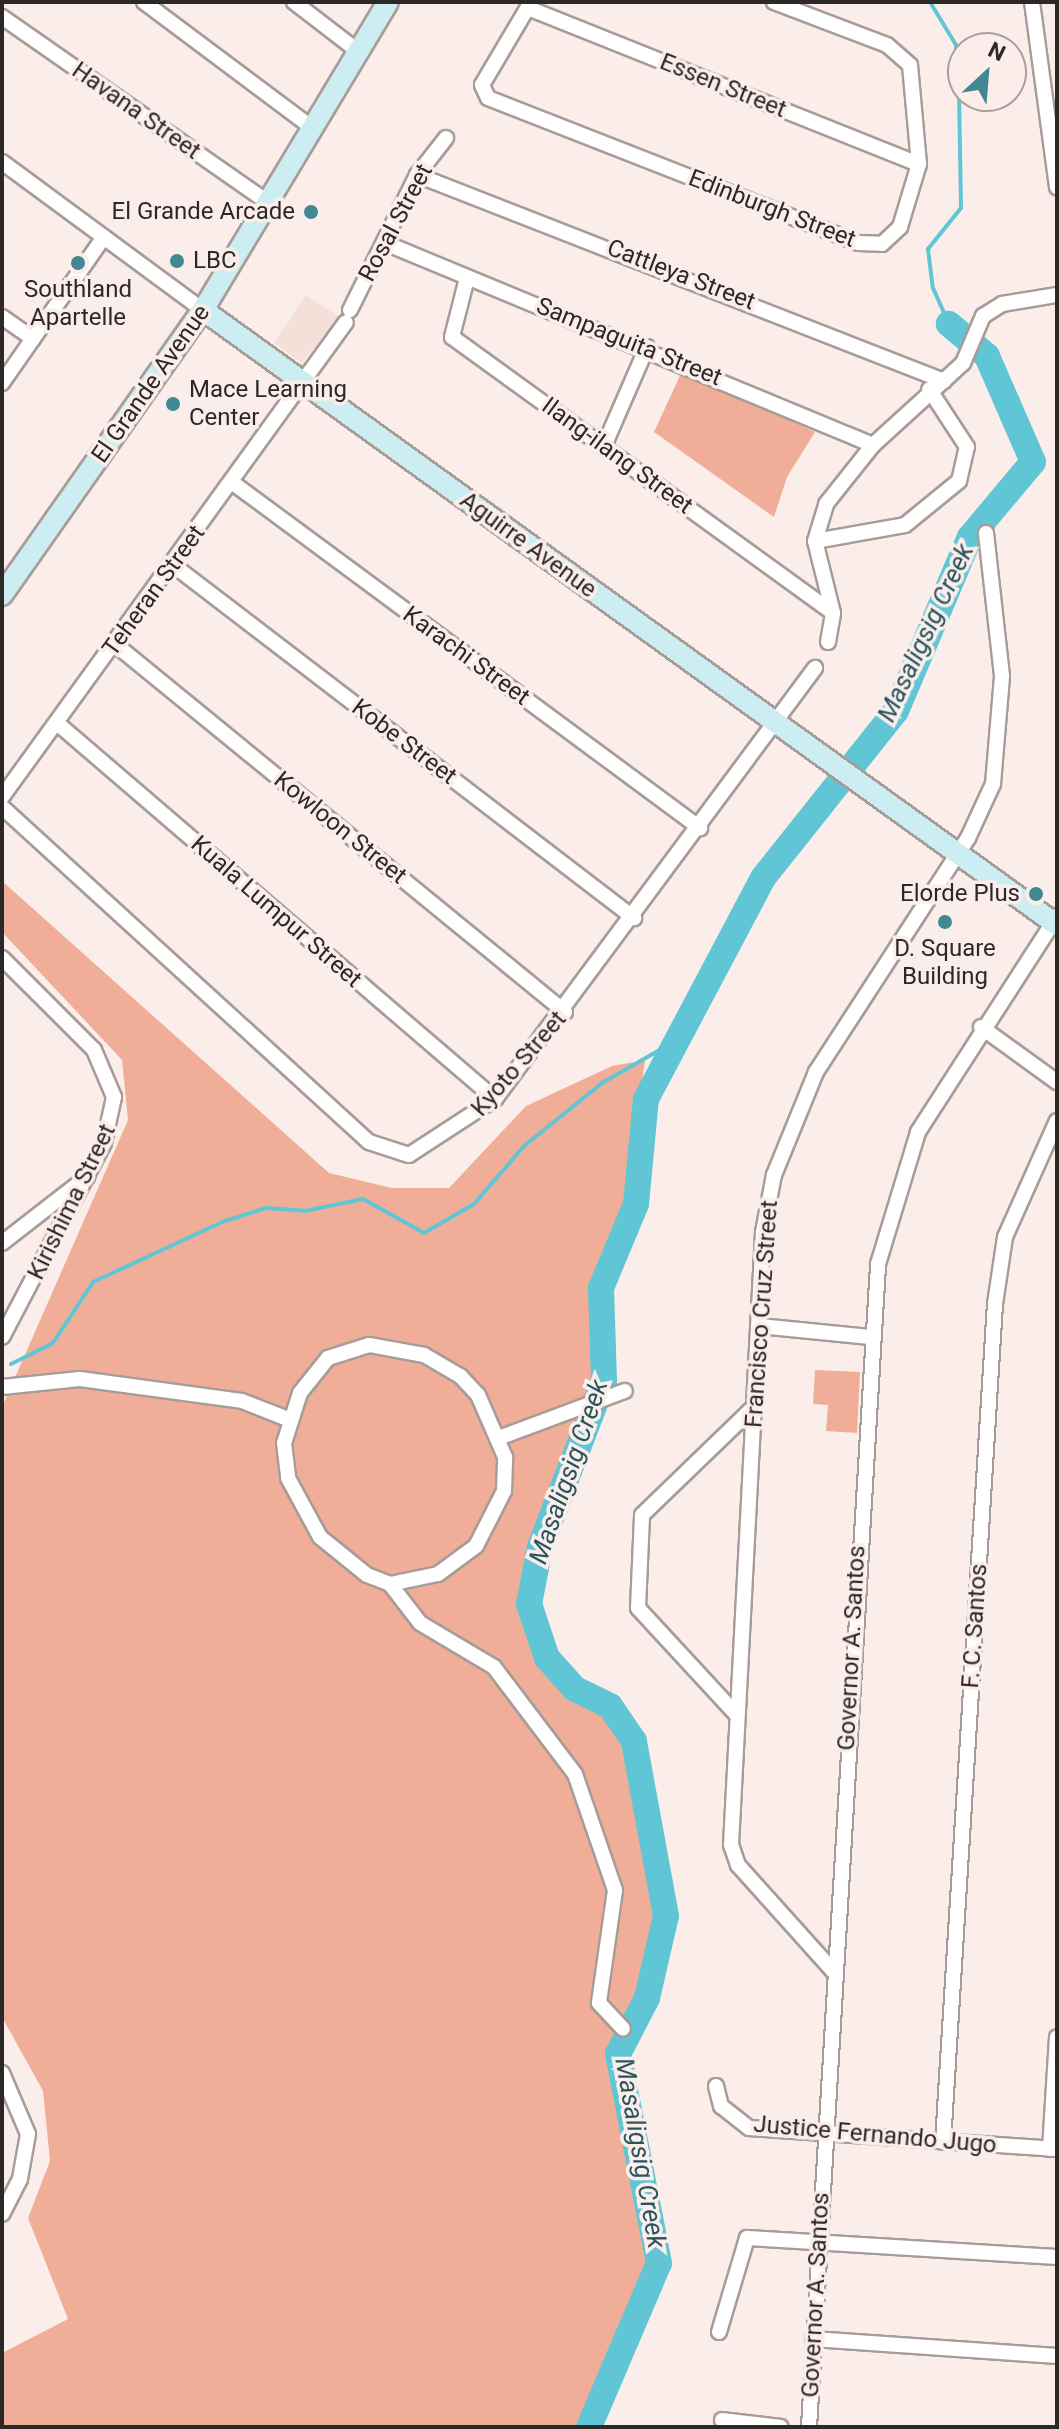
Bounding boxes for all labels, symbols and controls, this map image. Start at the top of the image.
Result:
north arrow [947,32,1027,112]
text: N [984,37,1009,66]
street label: Essen Street [656,48,790,124]
street label: Havana Street [66,56,206,166]
street label: Rosal Street [353,159,439,287]
street label: Edinburgh Street [684,164,860,254]
place label: El Grande Arcade [112,198,295,226]
marker: El Grande Arcade [302,203,320,221]
street label: Cattleya Street [603,234,759,316]
place label: LBC [193,247,236,275]
marker: LBC [168,252,186,270]
marker: Southland Apartelle [69,254,87,272]
place label: Southland Apartelle [24,276,132,332]
street label: Sampaguita Street [532,292,726,392]
street label: El Grande Avenue [86,299,216,469]
place label: Mace Learning Center [189,376,347,432]
street label: Ilang-ilang Street [536,392,698,520]
marker: Mace Learning Center [164,395,182,413]
street label: Aguirre Avenue [454,486,602,604]
street label: Teheran Street [97,520,211,662]
water label: Masaligsig Creek [871,539,981,727]
street label: Karachi Street [397,600,535,712]
street label: Kobe Street [346,693,462,791]
street label: Kowloon Street [268,766,412,890]
street label: Kuala Lumpur Street [185,830,367,994]
place label: Elorde Plus [900,880,1020,908]
marker: Elorde Plus [1027,885,1045,903]
marker: D. Square Building [936,913,954,931]
place label: D. Square Building [894,935,996,991]
street label: Kyoto Street [465,1005,573,1123]
street label: Kirishima Street [22,1119,122,1285]
street label: Francisco Cruz Street [740,1199,784,1429]
water label: Masaligsig Creek [523,1376,615,1568]
street label: Governor A. Santos [832,1545,872,1751]
street label: F. C. Santos [956,1563,994,1689]
water label: Masaligsig Creek [608,2055,672,2251]
street label: Justice Fernando Jugo [752,2110,998,2160]
street label: Governor A. Santos [796,2192,836,2398]

